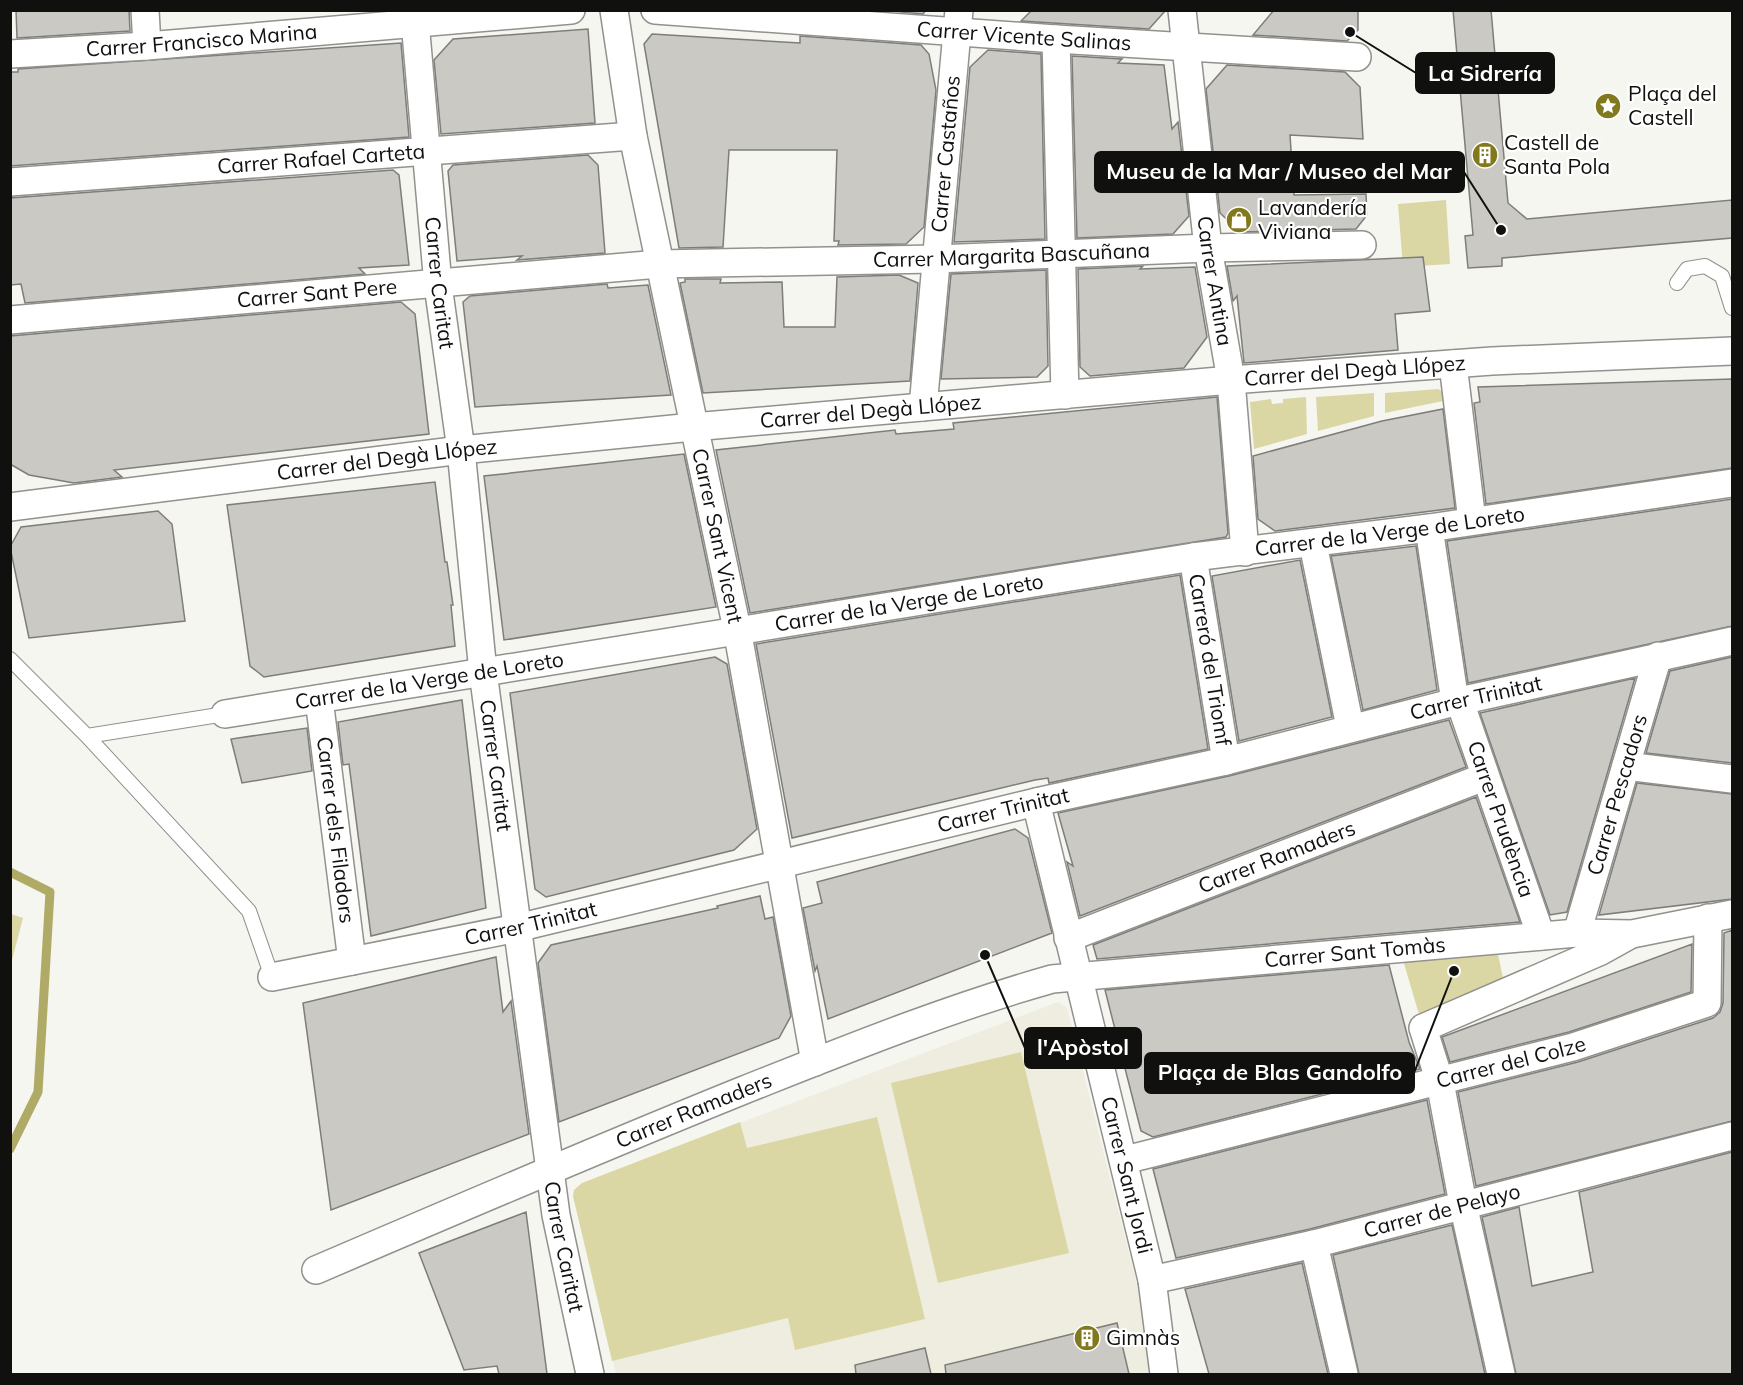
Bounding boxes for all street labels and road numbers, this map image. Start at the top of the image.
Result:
street label: Carrer Vicente Salinas [916,15,1132,55]
street label: Carrer Francisco Marina [85,18,318,62]
street label: Carrer Castaños [925,74,965,234]
street label: Carrer Rafael Carteta [216,137,426,179]
street label: Carrer Antina [1193,215,1239,348]
street label: Carrer Caritat [420,216,461,350]
street label: Carrer Margarita Bascuñana [873,236,1151,272]
street label: Carrer Sant Pere [236,273,398,312]
street label: Carrer del Degà Llópez [1243,349,1467,391]
street label: Carrer del Degà Llópez [759,388,982,433]
street label: Carrer del Degà Llópez [275,432,498,485]
street label: Carrer Sant Vicent [687,446,749,625]
street label: Carrer de la Verge de Loreto [1253,500,1526,561]
street label: Carrer de la Verge de Loreto [773,567,1045,637]
street label: Carreró del Triomf [1184,572,1237,748]
street label: Carrer de la Verge de Loreto [293,645,565,714]
street label: Carrer Trinitat [1407,669,1544,725]
street label: Carrer Caritat [475,698,518,833]
street label: Carrer Pescadors [1581,711,1652,878]
street label: Carrer dels Filadors [312,735,361,925]
street label: Carrer Prudència [1462,737,1541,901]
street label: Carrer Trinitat [934,781,1071,838]
street label: Carrer Ramaders [1194,814,1359,898]
street label: Carrer Trinitat [462,895,599,950]
street label: Carrer Sant Tomàs [1263,931,1447,972]
street label: Carrer del Colze [1433,1030,1589,1093]
street label: Carrer Ramaders [611,1066,775,1153]
street label: Carrer Sant Jordi [1096,1094,1159,1256]
street label: Carrer de Pelayo [1360,1177,1523,1243]
street label: Carrer Caritat [540,1179,590,1314]

